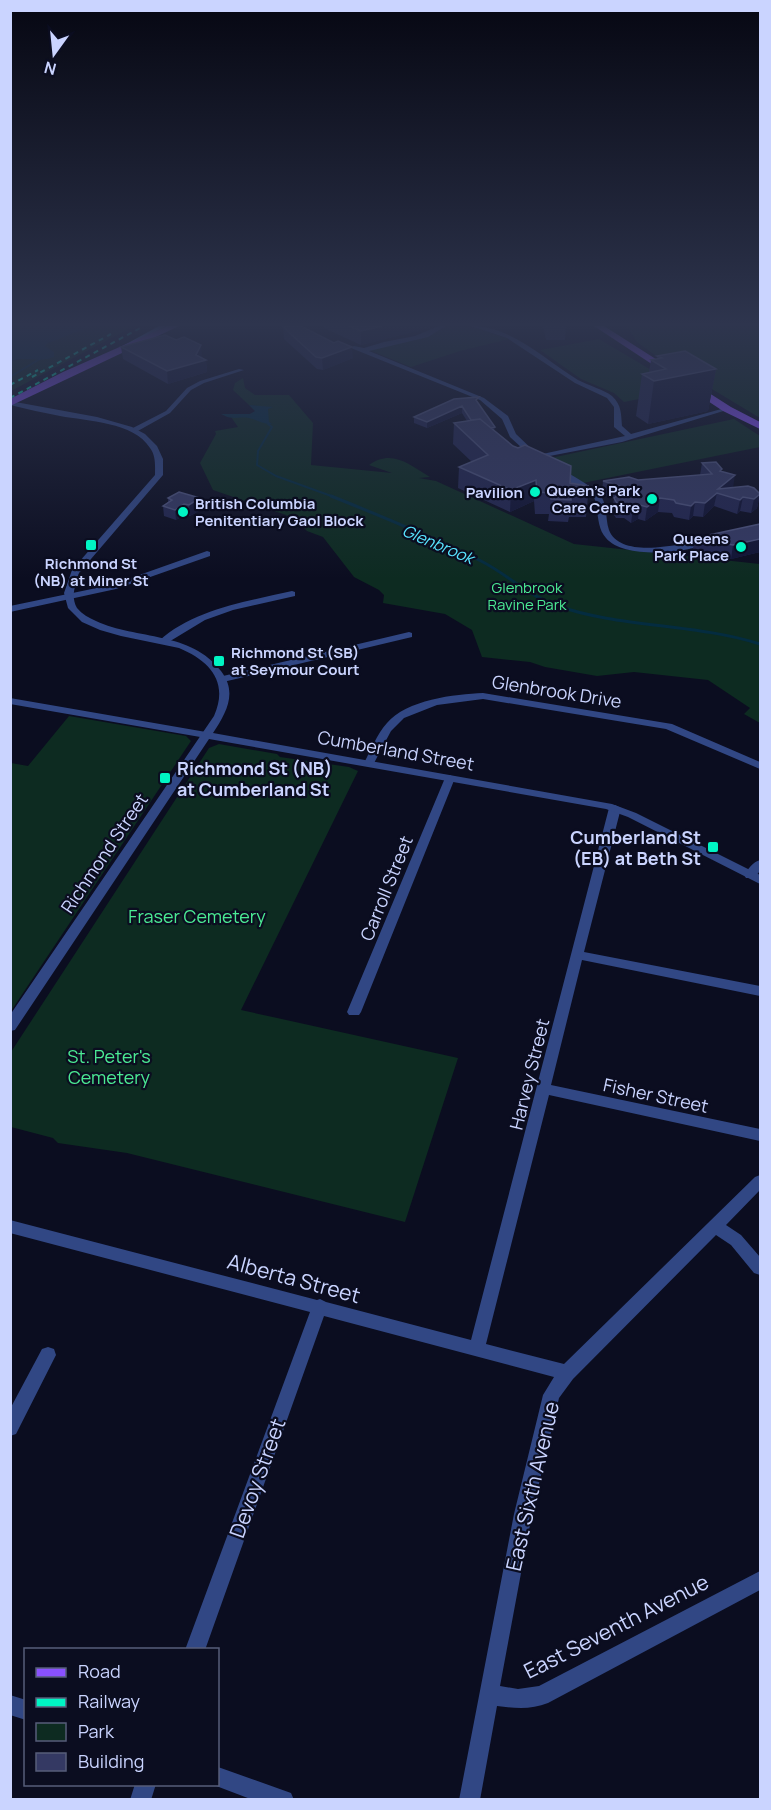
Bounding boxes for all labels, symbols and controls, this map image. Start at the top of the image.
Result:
north arrow [24,24,84,84]
text: N [42,56,59,81]
place label: Queen's Park Care Centre [547,480,641,518]
place label: Pavilion [466,482,523,503]
marker: Pavilion [528,485,542,499]
marker: Queen's Park Care Centre [645,492,659,506]
place label: British Columbia Penitentiary Gaol Block [195,493,364,531]
marker: British Columbia Penitentiary Gaol Block [176,505,190,519]
water label: Glenbrook [399,519,479,570]
place label: Queens Park Place [654,528,729,566]
marker: Richmond St (NB) at Miner St [84,538,98,552]
marker: Queens Park Place [734,540,748,554]
place label: Richmond St (NB) at Miner St [33,553,149,591]
park label: Glenbrook Ravine Park [487,577,567,615]
place label: Richmond St (SB) at Seymour Court [231,642,359,680]
marker: Richmond St (SB) at Seymour Court [212,654,226,668]
street label: Glenbrook Drive [491,669,623,713]
street label: Cumberland Street [316,724,476,776]
place label: Richmond St (NB) at Cumberland St [177,756,332,801]
marker: Richmond St (NB) at Cumberland St [158,771,172,785]
street label: Richmond Street [55,788,153,918]
place label: Cumberland St (EB) at Beth St [570,825,701,870]
street label: Carroll Street [354,832,418,944]
marker: Cumberland St (EB) at Beth St [706,840,720,854]
park label: Fraser Cemetery [128,904,266,928]
street label: Harvey Street [504,1016,554,1132]
park label: St. Peter's Cemetery [67,1044,151,1089]
street label: Fisher Street [601,1072,711,1118]
street label: Alberta Street [224,1247,364,1309]
street label: East Sixth Avenue [499,1398,565,1574]
street label: Devoy Street [222,1414,292,1542]
street label: East Seventh Avenue [519,1567,713,1685]
legend [24,1648,219,1786]
text: Road [78,1659,121,1683]
text: Railway [78,1689,140,1713]
text: Park [78,1719,115,1743]
text: Building [78,1749,144,1773]

